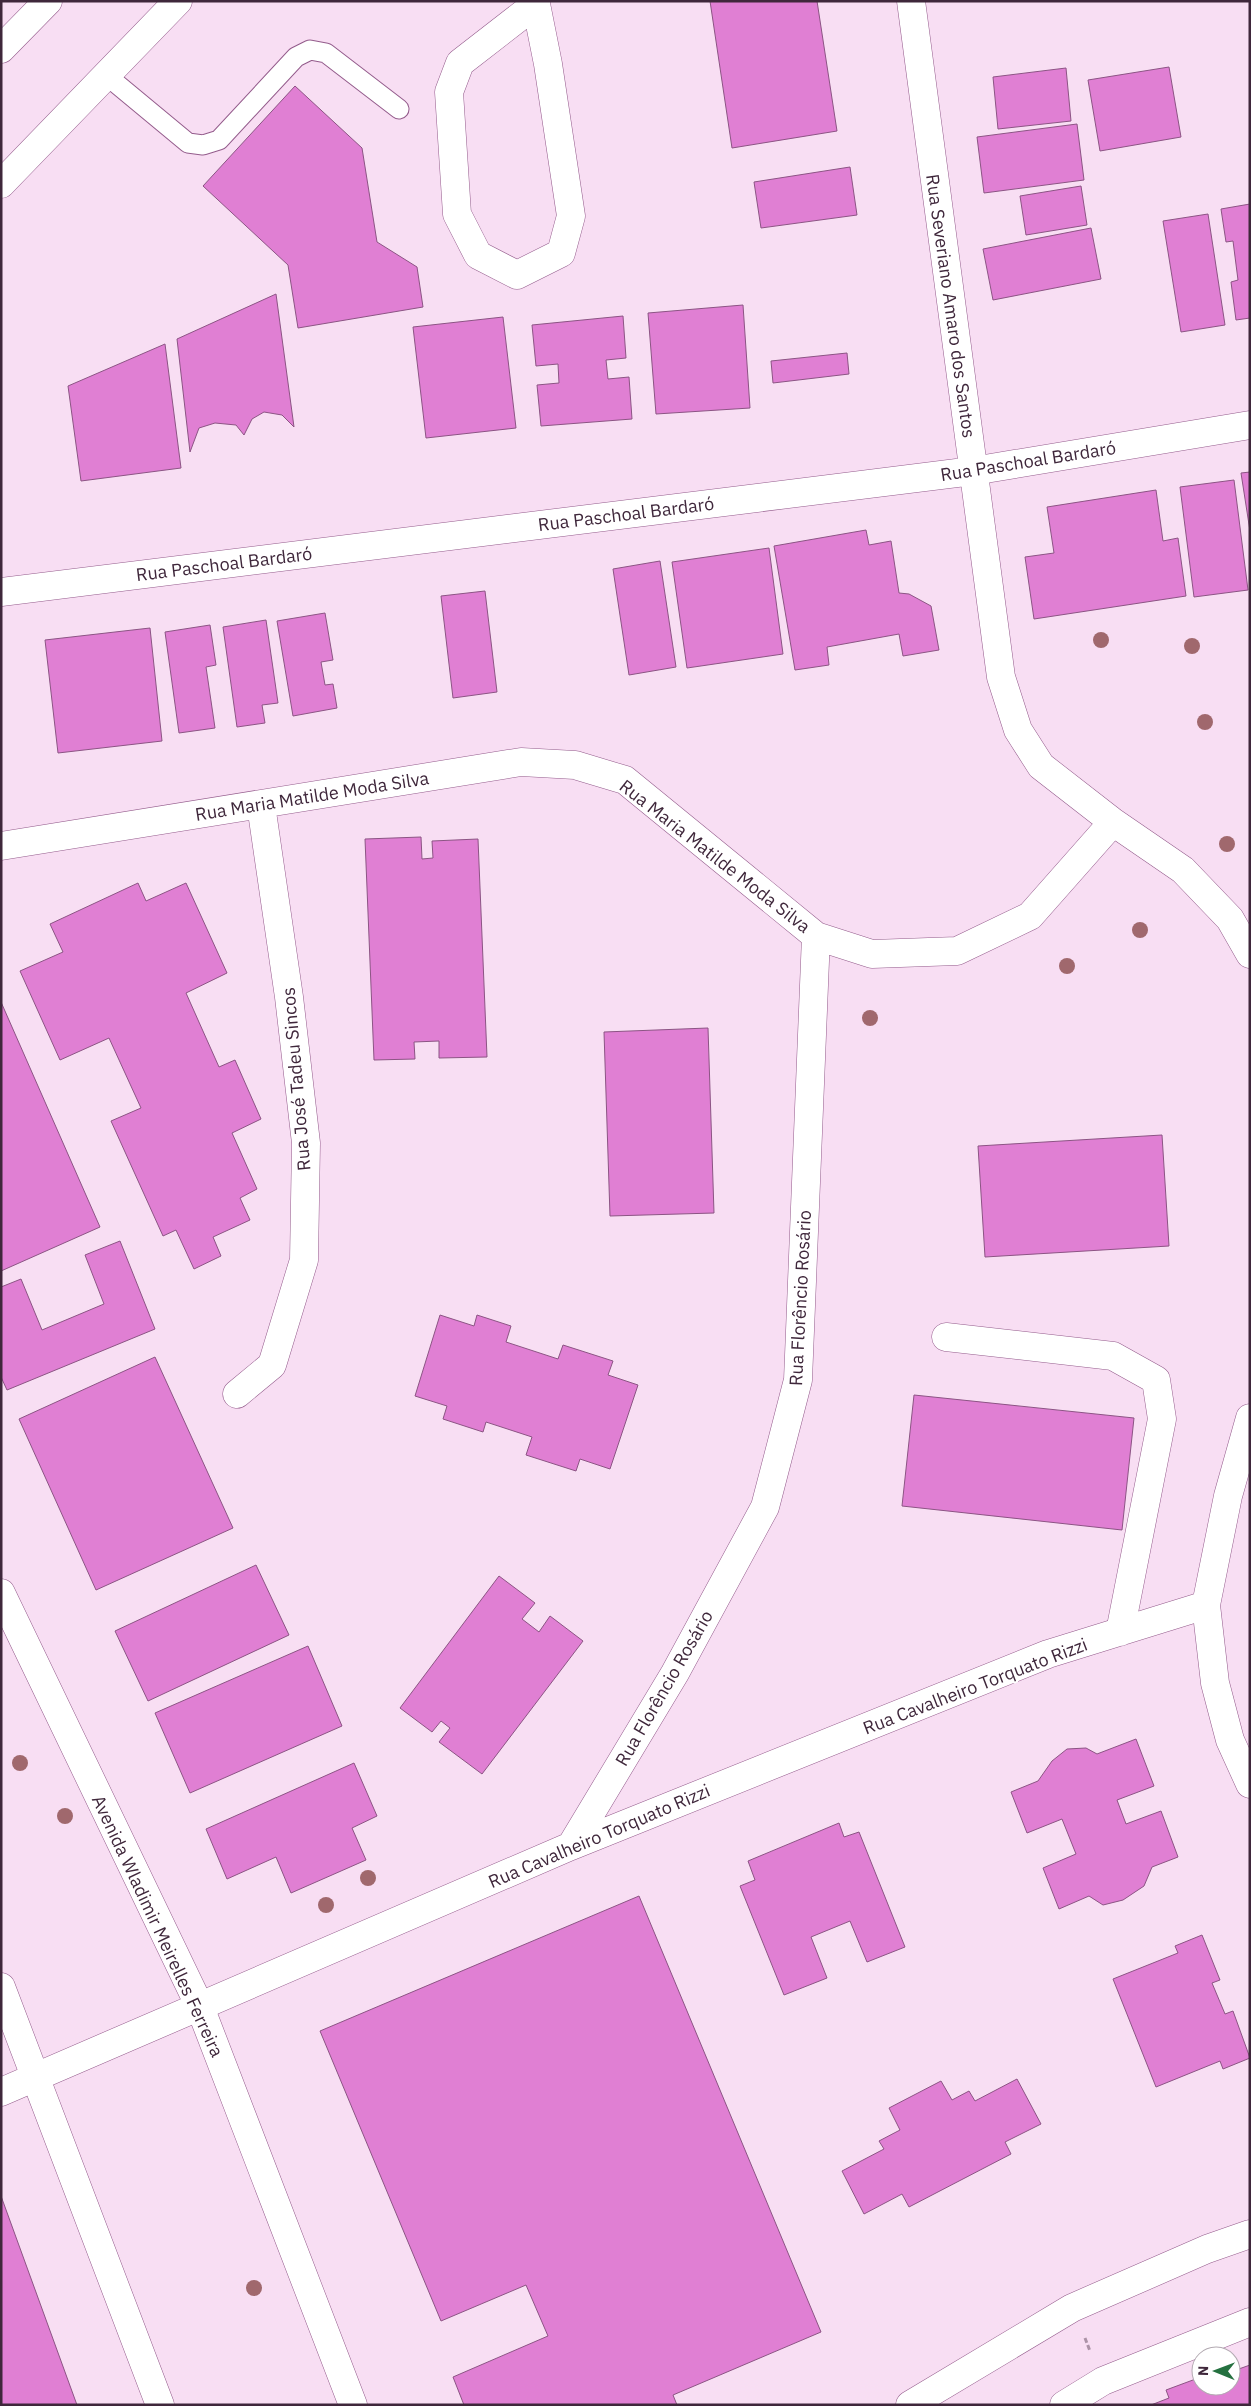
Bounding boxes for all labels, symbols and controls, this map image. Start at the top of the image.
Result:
street label: Rua Severiano Amaro dos Santos [921,173,981,439]
street label: Rua Paschoal Bardaró [939,436,1117,486]
street label: Rua Paschoal Bardaró [537,492,715,536]
street label: Rua Paschoal Bardaró [135,542,313,586]
street label: Rua Maria Matilde Moda Silva [194,766,431,826]
street label: Rua Maria Matilde Moda Silva [615,774,815,938]
street label: Rua José Tadeu Sincos [277,986,315,1172]
street label: Rua Florêncio Rosário [784,1209,816,1387]
street label: Rua Florêncio Rosário [610,1606,718,1770]
street label: Rua Cavalheiro Torquato Rizzi [859,1632,1091,1740]
street label: Rua Cavalheiro Torquato Rizzi [485,1779,713,1893]
street label: Avenida Wladimir Meirelles Ferreira [87,1791,229,2061]
north arrow [1191,2346,1241,2396]
text: N [1194,2366,1212,2376]

